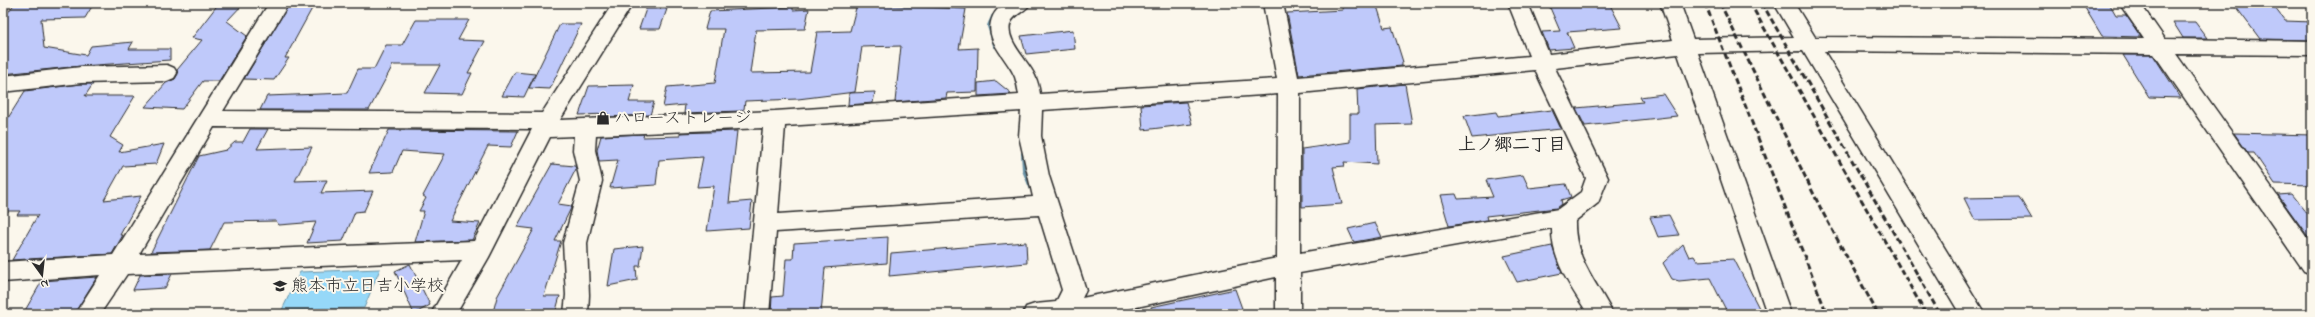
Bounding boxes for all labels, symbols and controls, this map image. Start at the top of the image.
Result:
place label: ハローストレージ [614,106,751,131]
shop icon: ハローストレージ [595,110,611,126]
district label: 上ノ郷二丁目 [1458,133,1566,159]
north arrow [22,255,62,295]
place label: 熊本市立日吉小学校 [291,274,444,299]
text: N [39,275,50,292]
school or university icon: 熊本市立日吉小学校 [272,278,288,294]

